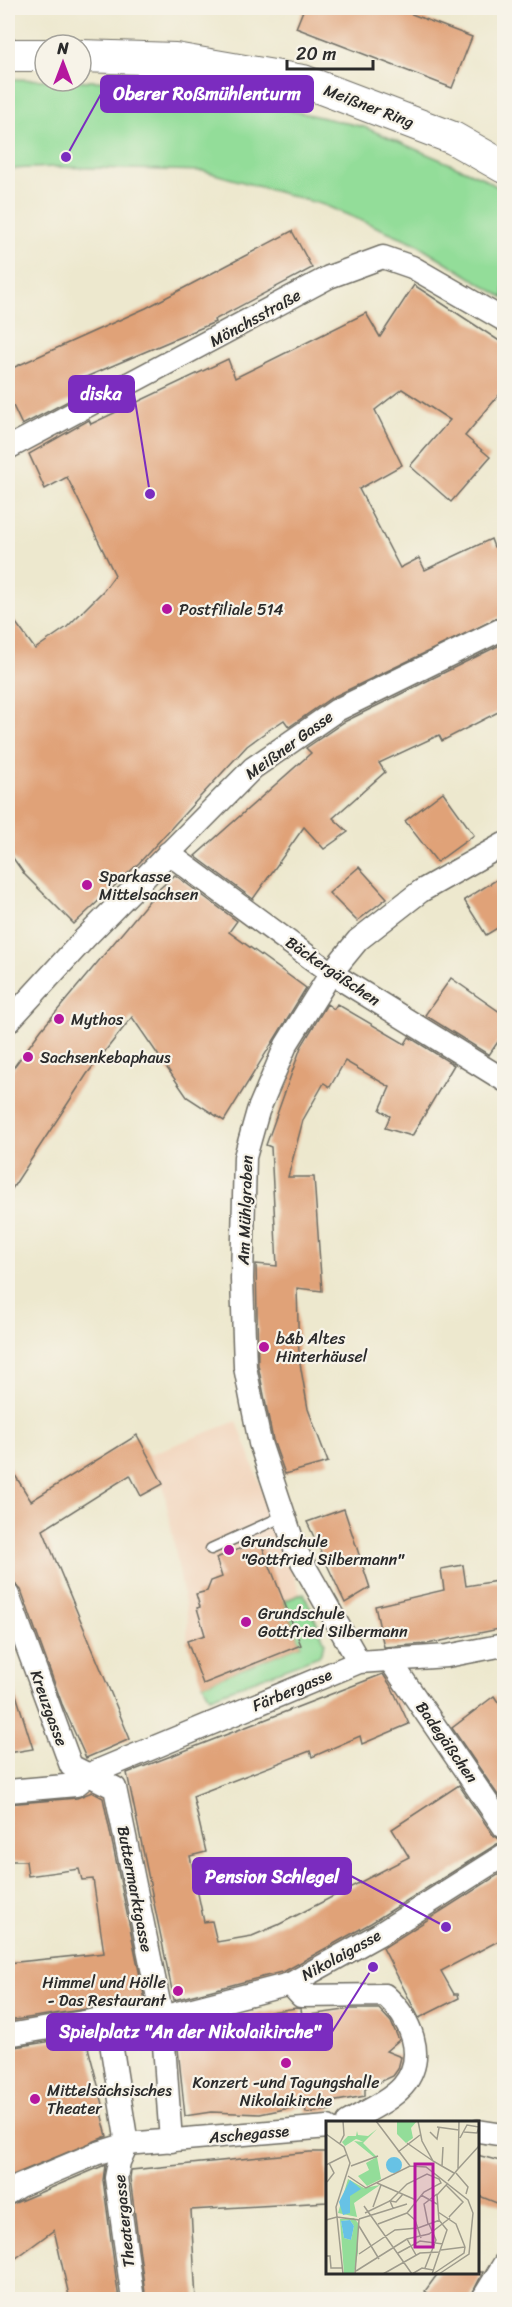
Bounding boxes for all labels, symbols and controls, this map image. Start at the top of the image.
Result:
north arrow [33,33,93,93]
scale bar [287,33,372,71]
text: N [56,34,69,63]
text: 20 m [296,38,336,70]
street label: Meißner Ring [320,75,418,137]
callout: Oberer Roßmühlenturm [101,76,313,112]
text: Oberer Roßmühlenturm [113,78,301,110]
street label: Mönchsstraße [204,281,306,355]
callout: diska [69,376,134,412]
text: diska [80,378,123,410]
place label: Postfiliale 514 [179,595,284,624]
marker: Postfiliale 514 [160,602,174,616]
street label: Meißner Gasse [238,703,340,787]
place label: Sparkasse Mittelsachsen [99,862,199,909]
marker: Sparkasse Mittelsachsen [80,878,94,892]
street label: Bäckergäßchen [279,928,387,1014]
place label: Mythos [71,1005,124,1034]
marker: Mythos [52,1012,66,1026]
place label: Sachsenkebaphaus [40,1043,171,1072]
marker: Sachsenkebaphaus [21,1050,35,1064]
street label: Am Mühlgraben [229,1154,261,1266]
place label: b&b Altes Hinterhäusel [276,1324,368,1371]
marker: b&b Altes Hinterhäusel [257,1340,271,1354]
place label: Grundschule "Gottfried Silbermann" [241,1527,405,1574]
marker: Grundschule "Gottfried Silbermann" [222,1543,236,1557]
place label: Grundschule Gottfried Silbermann [258,1599,408,1646]
marker: Grundschule Gottfried Silbermann [239,1615,253,1629]
street label: Färbergasse [247,1660,337,1720]
street label: Kreuzgasse [22,1666,76,1750]
street label: Badegäßchen [408,1695,486,1789]
street label: Buttermarktgasse [109,1823,161,1955]
callout: Pension Schlegel [193,1858,351,1894]
text: Pension Schlegel [205,1861,340,1893]
street label: Nikolaigasse [296,1921,387,1989]
place label: Himmel und Hölle - Das Restaurant [42,1968,167,2015]
marker: Himmel und Hölle - Das Restaurant [171,1984,185,1998]
callout: Spielplatz "An der Nikolaikirche" [47,2014,332,2050]
text: Spielplatz "An der Nikolaikirche" [58,2016,322,2048]
marker: Konzert -und Tagungshalle Nikolaikirche [279,2056,293,2070]
place label: Konzert -und Tagungshalle Nikolaikirche [192,2068,380,2115]
place label: Mittelsächsisches Theater [47,2076,172,2123]
marker: Mittelsächsisches Theater [28,2092,42,2106]
street label: Aschegasse [207,2116,290,2152]
inset map [326,2121,479,2274]
street label: Theatergasse [105,2173,143,2269]

